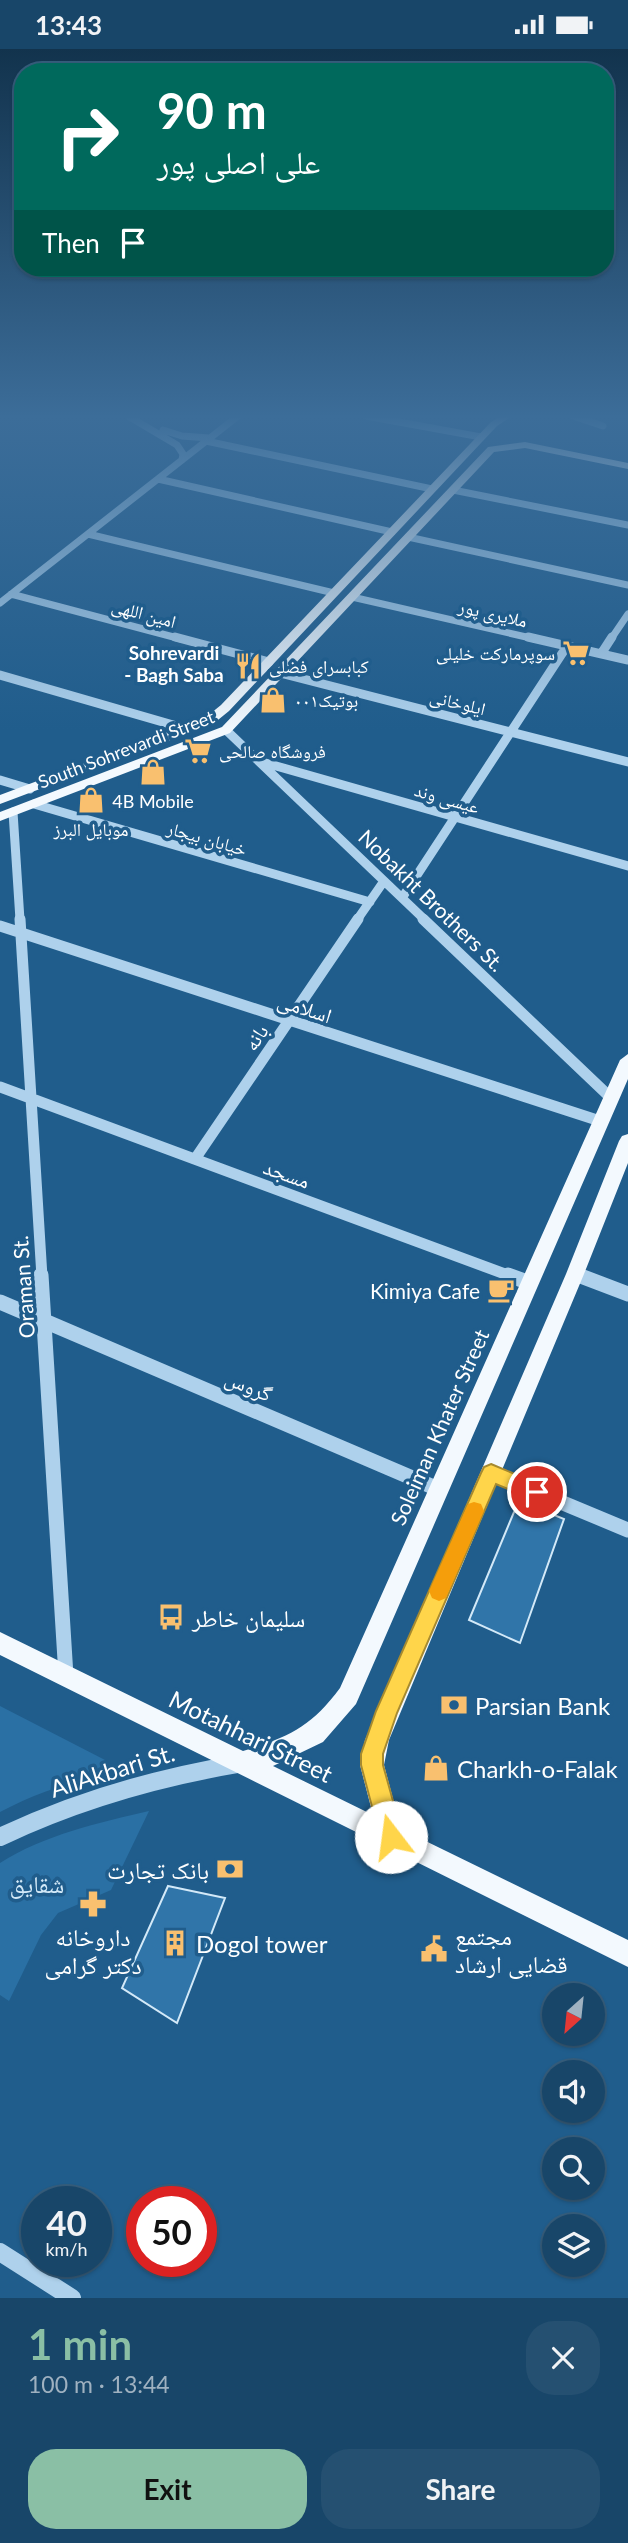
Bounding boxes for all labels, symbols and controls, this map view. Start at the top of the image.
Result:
text: 13:43 [35,9,102,41]
text: 90 m [157,81,267,139]
icon: right [42,91,133,182]
text: علی اصلی پور [157,142,320,181]
icon: arrive [114,224,152,262]
text: Then [42,227,100,259]
street label: امین اللهی [109,594,179,633]
street label: ملایری پور [455,594,530,633]
supermarket icon: سوپرمارکت خلیلی [561,638,591,668]
district label: Sohrevardi - Bagh Saba [124,641,224,686]
place label: سوپرمارکت خلیلی [436,642,555,665]
restaurant icon: کبابسرای فضلی [233,651,263,681]
place label: کبابسرای فضلی [269,655,369,678]
street label: ایلوخانی [428,684,488,720]
shop icon: بوتیک۰۰۱ [258,685,288,715]
place label: بوتیک۰۰۱ [294,689,358,712]
street label: South Sohrevardi Street [35,705,218,793]
supermarket icon: فروشگاه صالحی [183,736,213,766]
place label: فروشگاه صالحی [219,740,326,763]
shop icon: 4B Mobile [138,757,168,787]
street label: عیسی وند [412,778,482,819]
shop icon: موبایل البرز [76,785,106,815]
place label: 4B Mobile [112,790,194,812]
street label: خیابان بیجار [163,816,249,861]
place label: موبایل البرز [52,818,129,841]
street label: Nobakht Brothers St. [354,824,510,976]
street label: اسلامی [274,987,335,1029]
street label: بانه [237,1019,273,1055]
street label: مسجد [260,1153,314,1193]
street label: Oraman St. [7,1235,39,1339]
cafe icon: Kimiya Cafe [486,1275,516,1305]
place label: Kimiya Cafe [370,1278,480,1303]
street label: Soleiman Khater Street [385,1325,494,1529]
street label: گروس [221,1364,276,1408]
pin [507,1462,567,1522]
icon: arrive [518,1473,556,1511]
bus stop icon: سلیمان خاطر [156,1602,186,1632]
place label: سلیمان خاطر [191,1603,305,1633]
street label: Motahhari Street [164,1684,338,1788]
bank icon: Parsian Bank [439,1690,469,1720]
place label: Parsian Bank [475,1691,611,1720]
street label: AliAkbari St. [46,1737,178,1803]
shop icon: Charkh-o-Falak [421,1753,451,1783]
place label: Charkh-o-Falak [457,1754,619,1783]
position arrow [354,1800,428,1874]
bank icon: بانک تجارت [215,1854,245,1884]
place label: بانک تجارت [107,1855,209,1884]
park label: شقایق [10,1869,64,1899]
pharmacy icon: داروخانه دکتر گرامی [78,1889,108,1919]
place label: مجتمع قضایی ارشاد [455,1921,567,1979]
place label: داروخانه دکتر گرامی [44,1922,142,1980]
building icon: Dogol tower [160,1928,190,1958]
place label: Dogol tower [196,1929,328,1958]
public building icon: مجتمع قضایی ارشاد [419,1934,449,1964]
north arrow [542,1983,606,2046]
map controls [542,1983,605,2277]
button: sound [542,2060,605,2123]
button: search [542,2137,605,2200]
speed limit sign: 50 [126,2186,217,2277]
text: 40 [46,2201,87,2243]
button: layers [542,2214,605,2277]
text: km/h [45,2238,88,2260]
text: 1 min [28,2319,132,2369]
button: close [526,2321,600,2395]
text: 100 m · 13:44 [28,2370,170,2398]
button: Exit [28,2449,307,2529]
button: Share [321,2449,600,2529]

